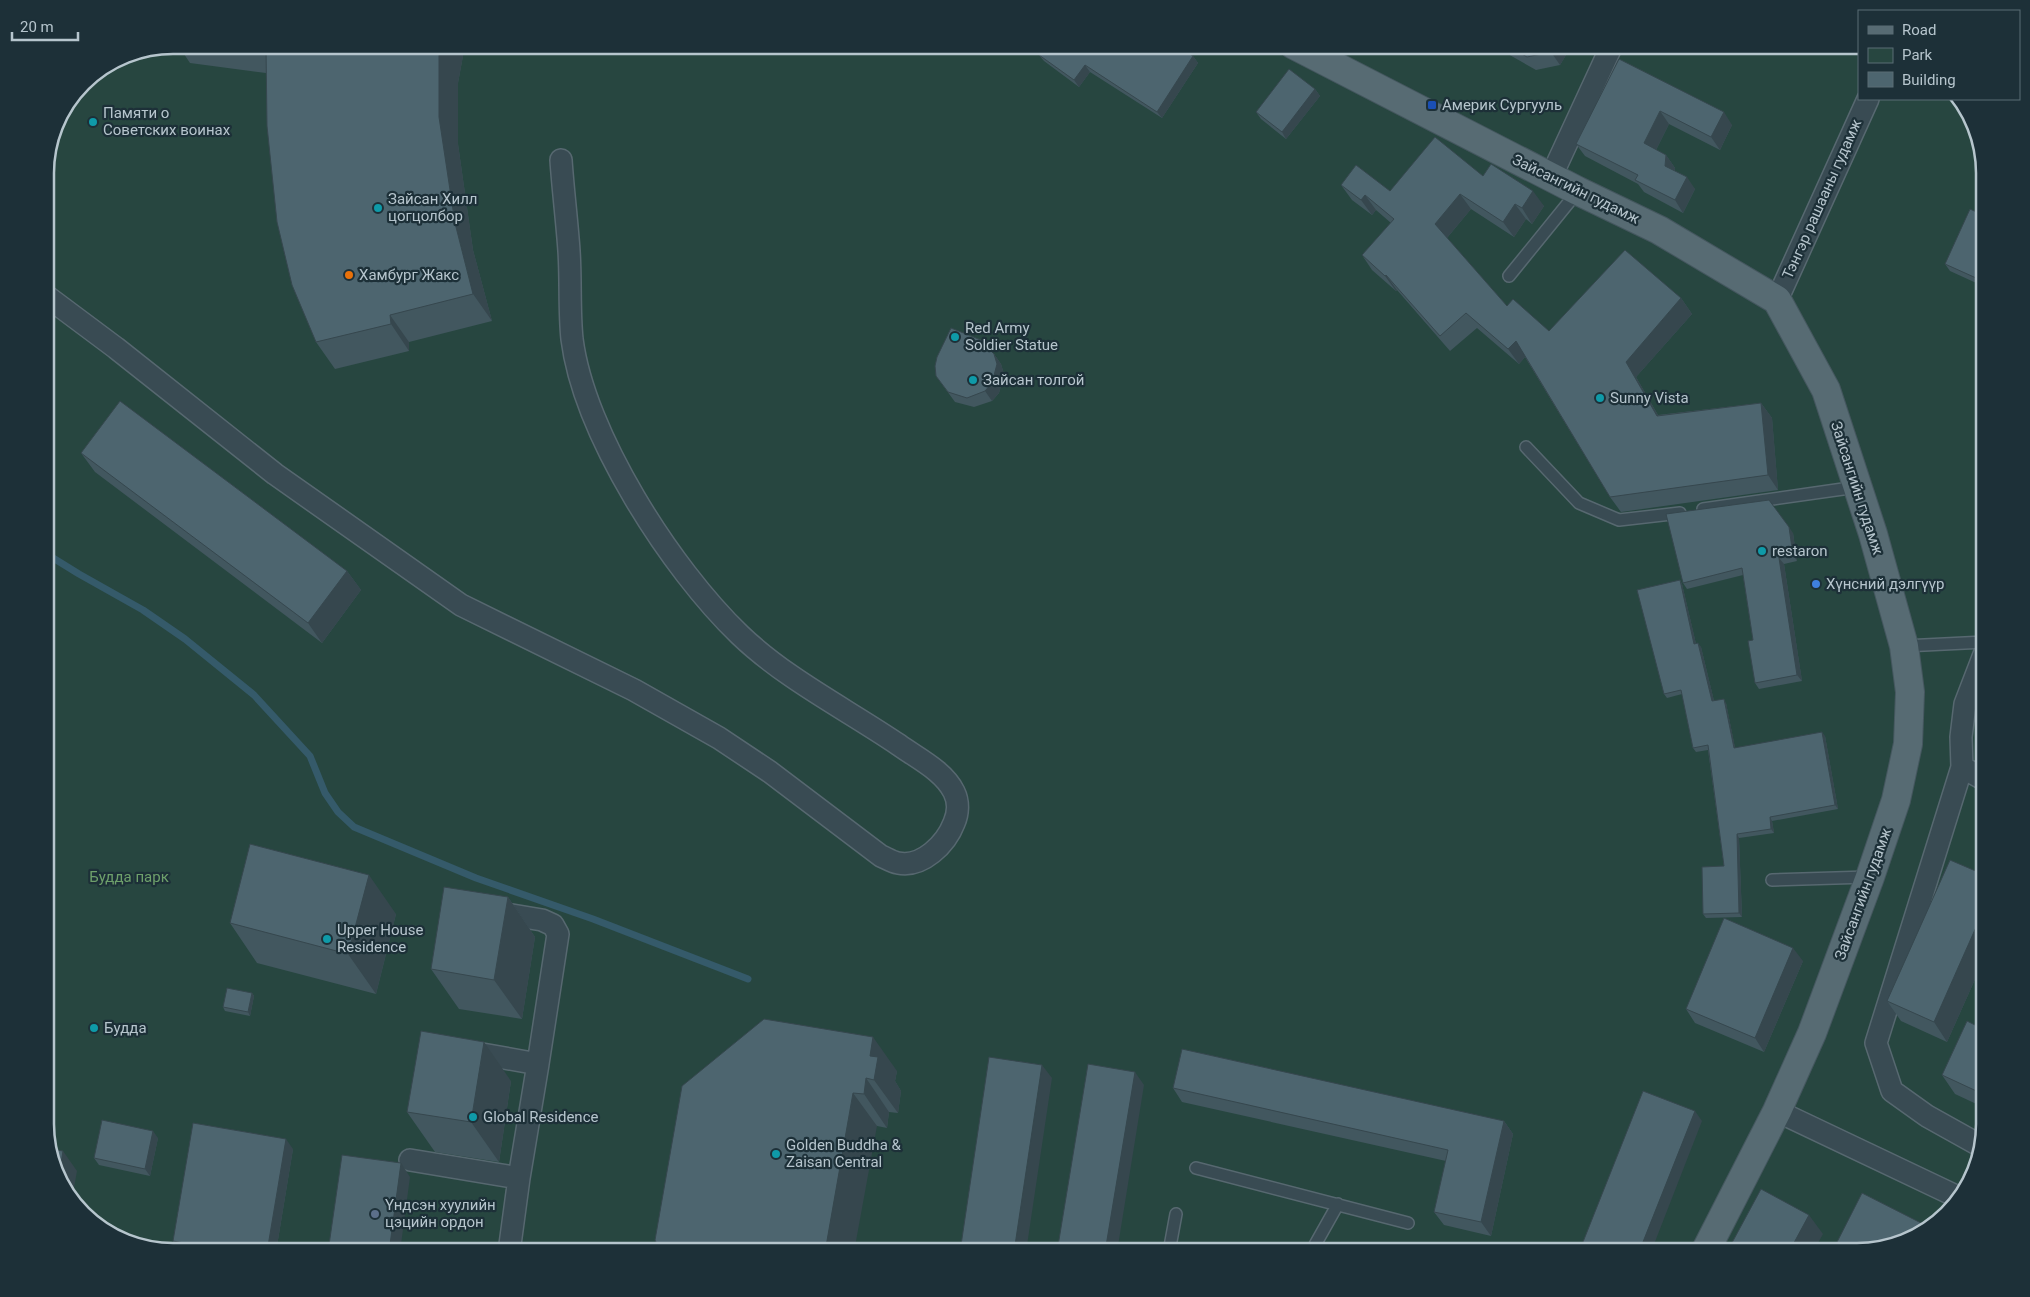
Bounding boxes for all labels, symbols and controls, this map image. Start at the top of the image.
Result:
scale bar [12,10,79,42]
legend [1858,10,2020,100]
text: 20 m [20,18,54,36]
text: Road [1902,21,1936,39]
text: Park [1902,46,1933,64]
text: Building [1902,71,1956,89]
place label: Америк Cургууль [1442,96,1562,114]
marker: Америк Cургууль [1426,99,1438,111]
place label: Памяти о Советских воинах [103,104,231,139]
marker: Памяти о Советских воинах [87,116,99,128]
street label: Тэнгэр рашааны гудамж [1779,116,1866,282]
street label: Зайсангийн гудамж [1510,150,1643,228]
place label: Зайсан Хилл цогцолбор [388,190,478,225]
marker: Зайсан Хилл цогцолбор [372,202,384,214]
place label: Хамбург Жакс [359,266,459,284]
marker: Хамбург Жакс [343,269,355,281]
place label: Red Army Soldier Statue [965,319,1058,354]
marker: Red Army Soldier Statue [949,331,961,343]
place label: Зайсан толгой [983,371,1084,389]
marker: Зайсан толгой [967,374,979,386]
place label: Sunny Vista [1610,389,1689,407]
marker: Sunny Vista [1594,392,1606,404]
street label: Зайсангийн гудамж [1827,419,1887,557]
place label: restaron [1772,542,1827,560]
marker: restaron [1756,545,1768,557]
place label: Хүнсний дэлгүүр [1826,575,1944,593]
marker: Хүнсний дэлгүүр [1810,578,1822,590]
street label: Зайсангийн гудамж [1831,825,1895,962]
park label: Будда парк [89,868,169,886]
place label: Upper House Residence [337,921,424,956]
marker: Upper House Residence [321,933,333,945]
place label: Будда [104,1019,147,1037]
marker: Будда [88,1022,100,1034]
place label: Global Residence [483,1108,599,1126]
marker: Global Residence [467,1111,479,1123]
place label: Golden Buddha & Zaisan Central [786,1136,902,1171]
marker: Golden Buddha & Zaisan Central [770,1148,782,1160]
place label: Үндсэн хуулийн цэцийн ордон [385,1196,496,1231]
marker: Үндсэн хуулийн цэцийн ордон [369,1208,381,1220]

